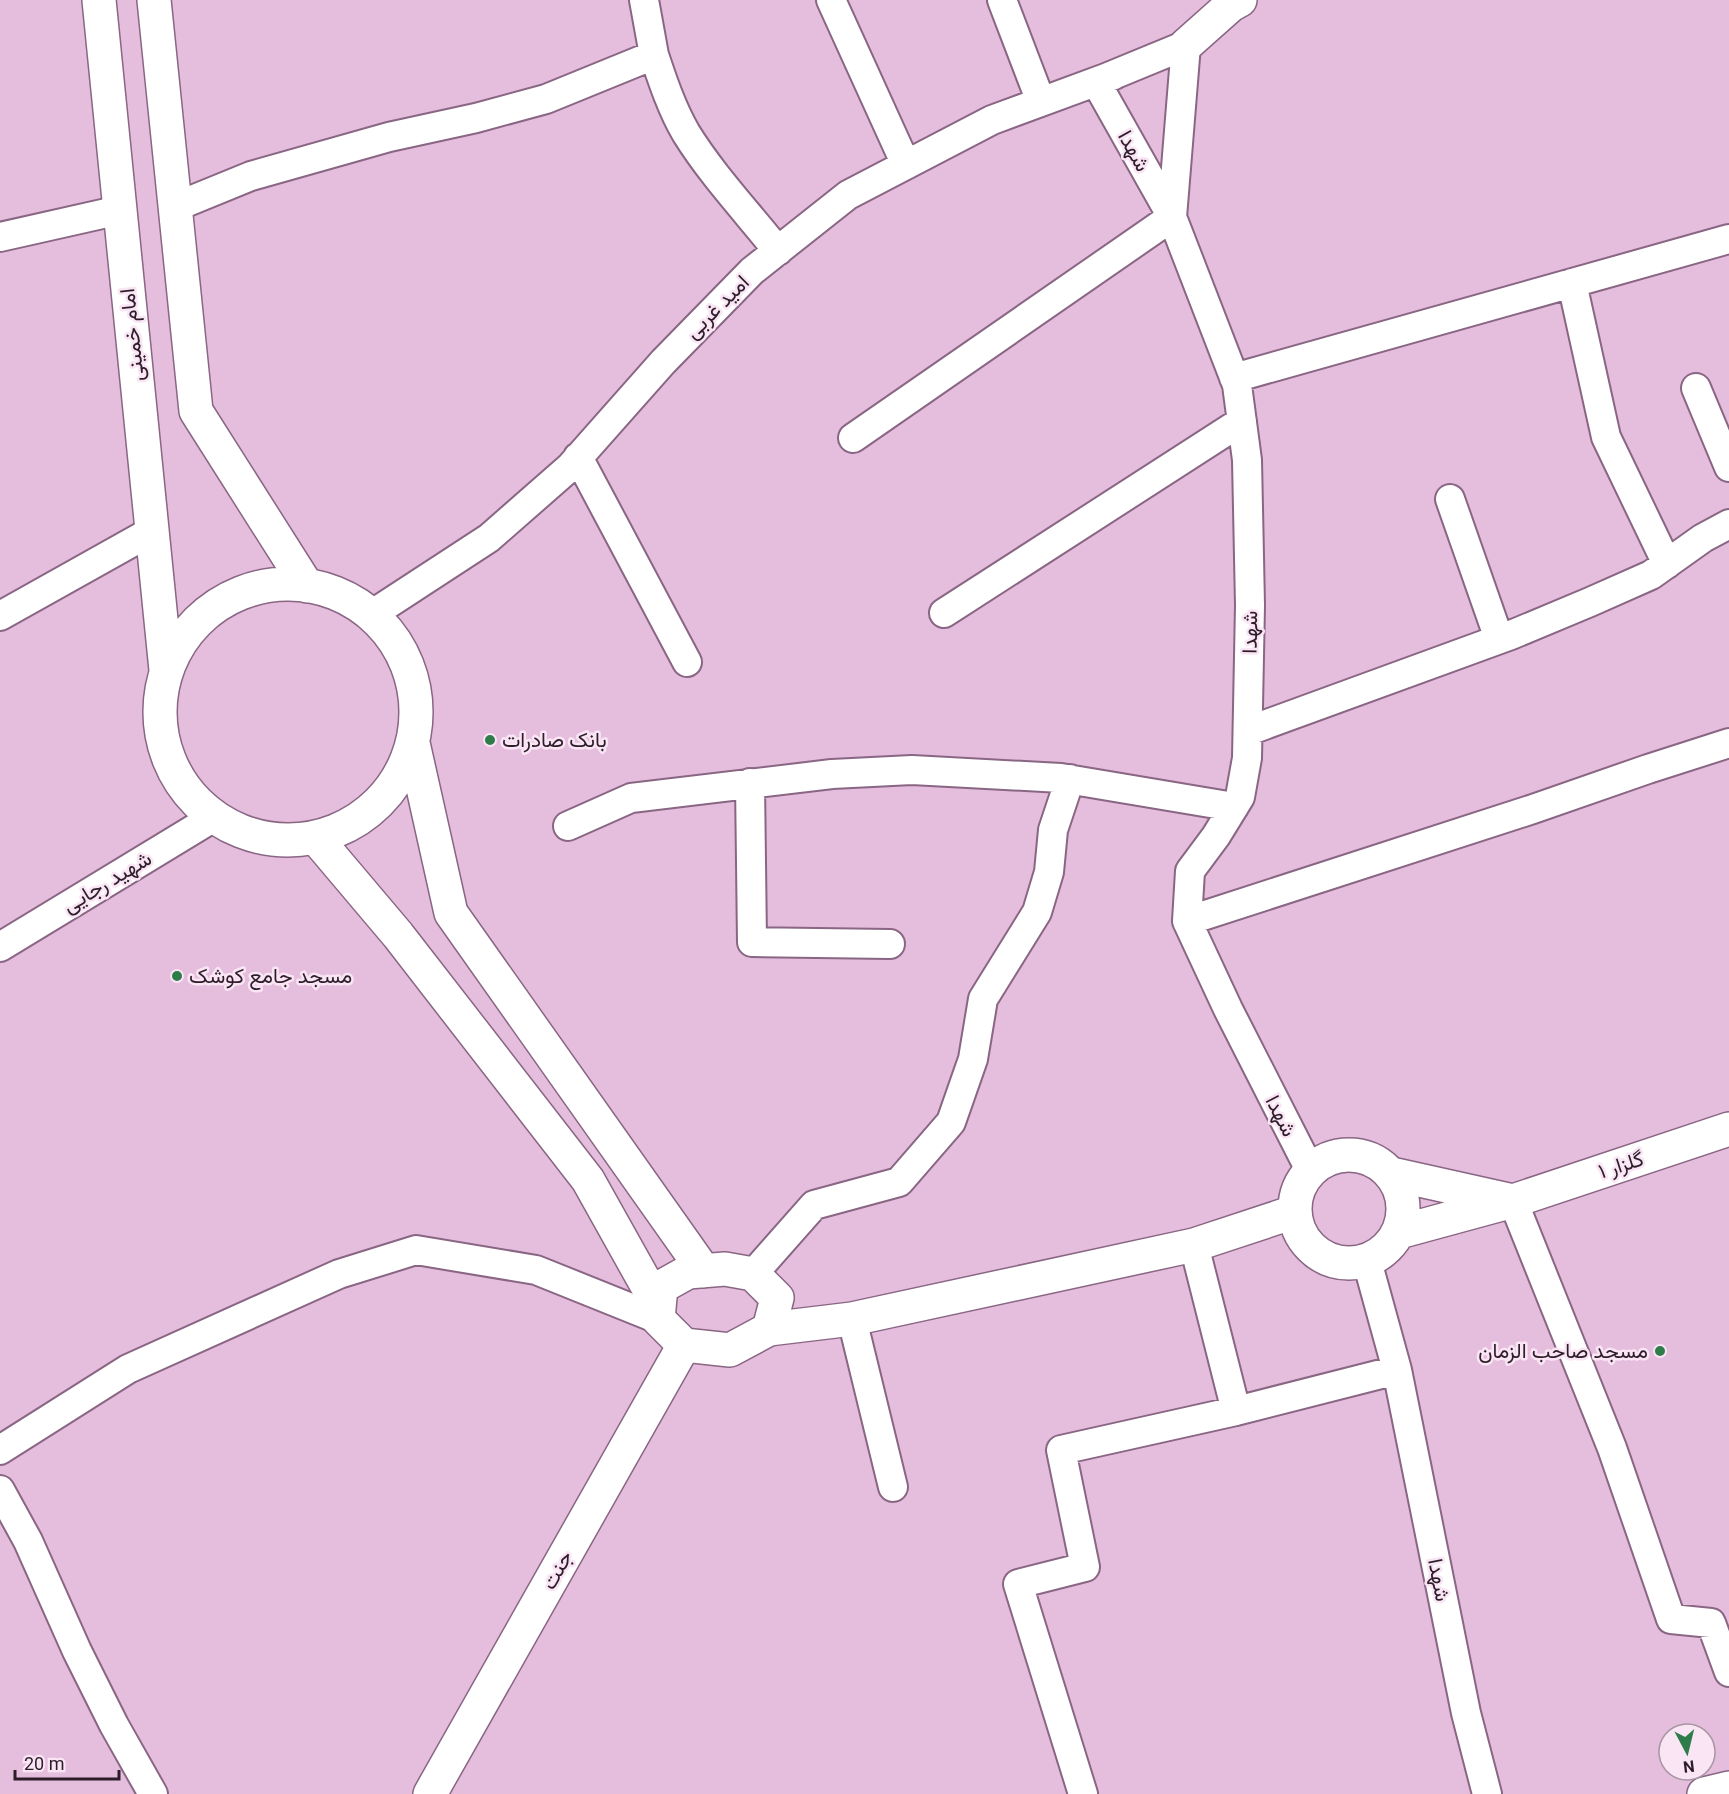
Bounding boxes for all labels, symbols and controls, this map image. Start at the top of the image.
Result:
street label: شهدا [1112,126,1155,176]
street label: امید غربی [680,270,755,345]
street label: امام خمینی [115,287,151,383]
street label: شهدا [1238,610,1263,654]
place label: بانک صادرات [502,728,607,753]
marker: بانک صادرات [483,733,497,747]
street label: شهید رجایی [58,846,156,919]
place label: مسجد جامع کوشک [189,964,352,990]
marker: مسجد جامع کوشک [170,969,184,983]
street label: شهدا [1260,1091,1301,1141]
street label: گلزار ۱ [1595,1146,1647,1184]
place label: مسجد صاحب الزمان [1478,1339,1648,1364]
marker: مسجد صاحب الزمان [1653,1344,1667,1358]
street label: جنت [537,1546,577,1594]
street label: شهدا [1422,1557,1455,1604]
north arrow [1657,1722,1717,1782]
scale bar [15,1743,118,1781]
text: 20 m [24,1753,64,1774]
text: N [1682,1756,1696,1777]

